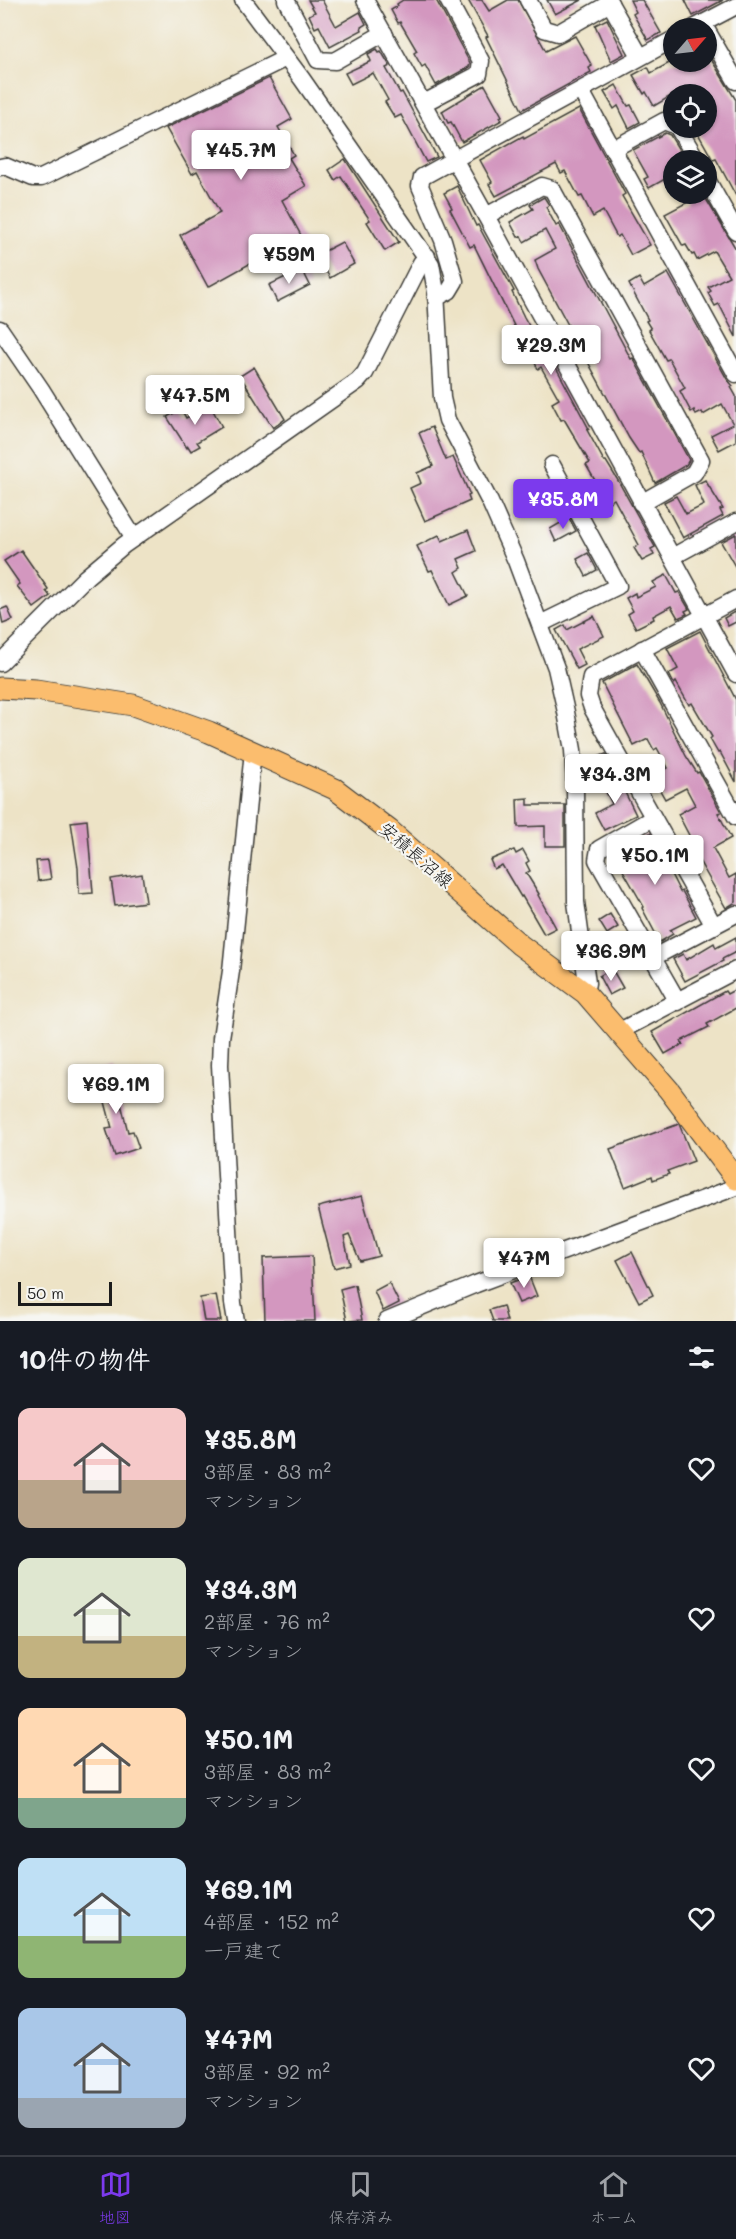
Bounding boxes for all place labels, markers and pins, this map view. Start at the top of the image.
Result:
pin: ¥45.7M [192,130,290,181]
pin: ¥59M [253,234,325,285]
pin: ¥29.3M [502,325,600,376]
pin: ¥47.5M [146,375,244,426]
pin: ¥35.8M [514,479,612,530]
pin: ¥34.3M [566,754,664,805]
pin: ¥50.1M [606,835,704,886]
pin: ¥36.9M [562,931,660,982]
pin: ¥69.1M [67,1064,165,1115]
pin: ¥47M [488,1238,560,1289]

